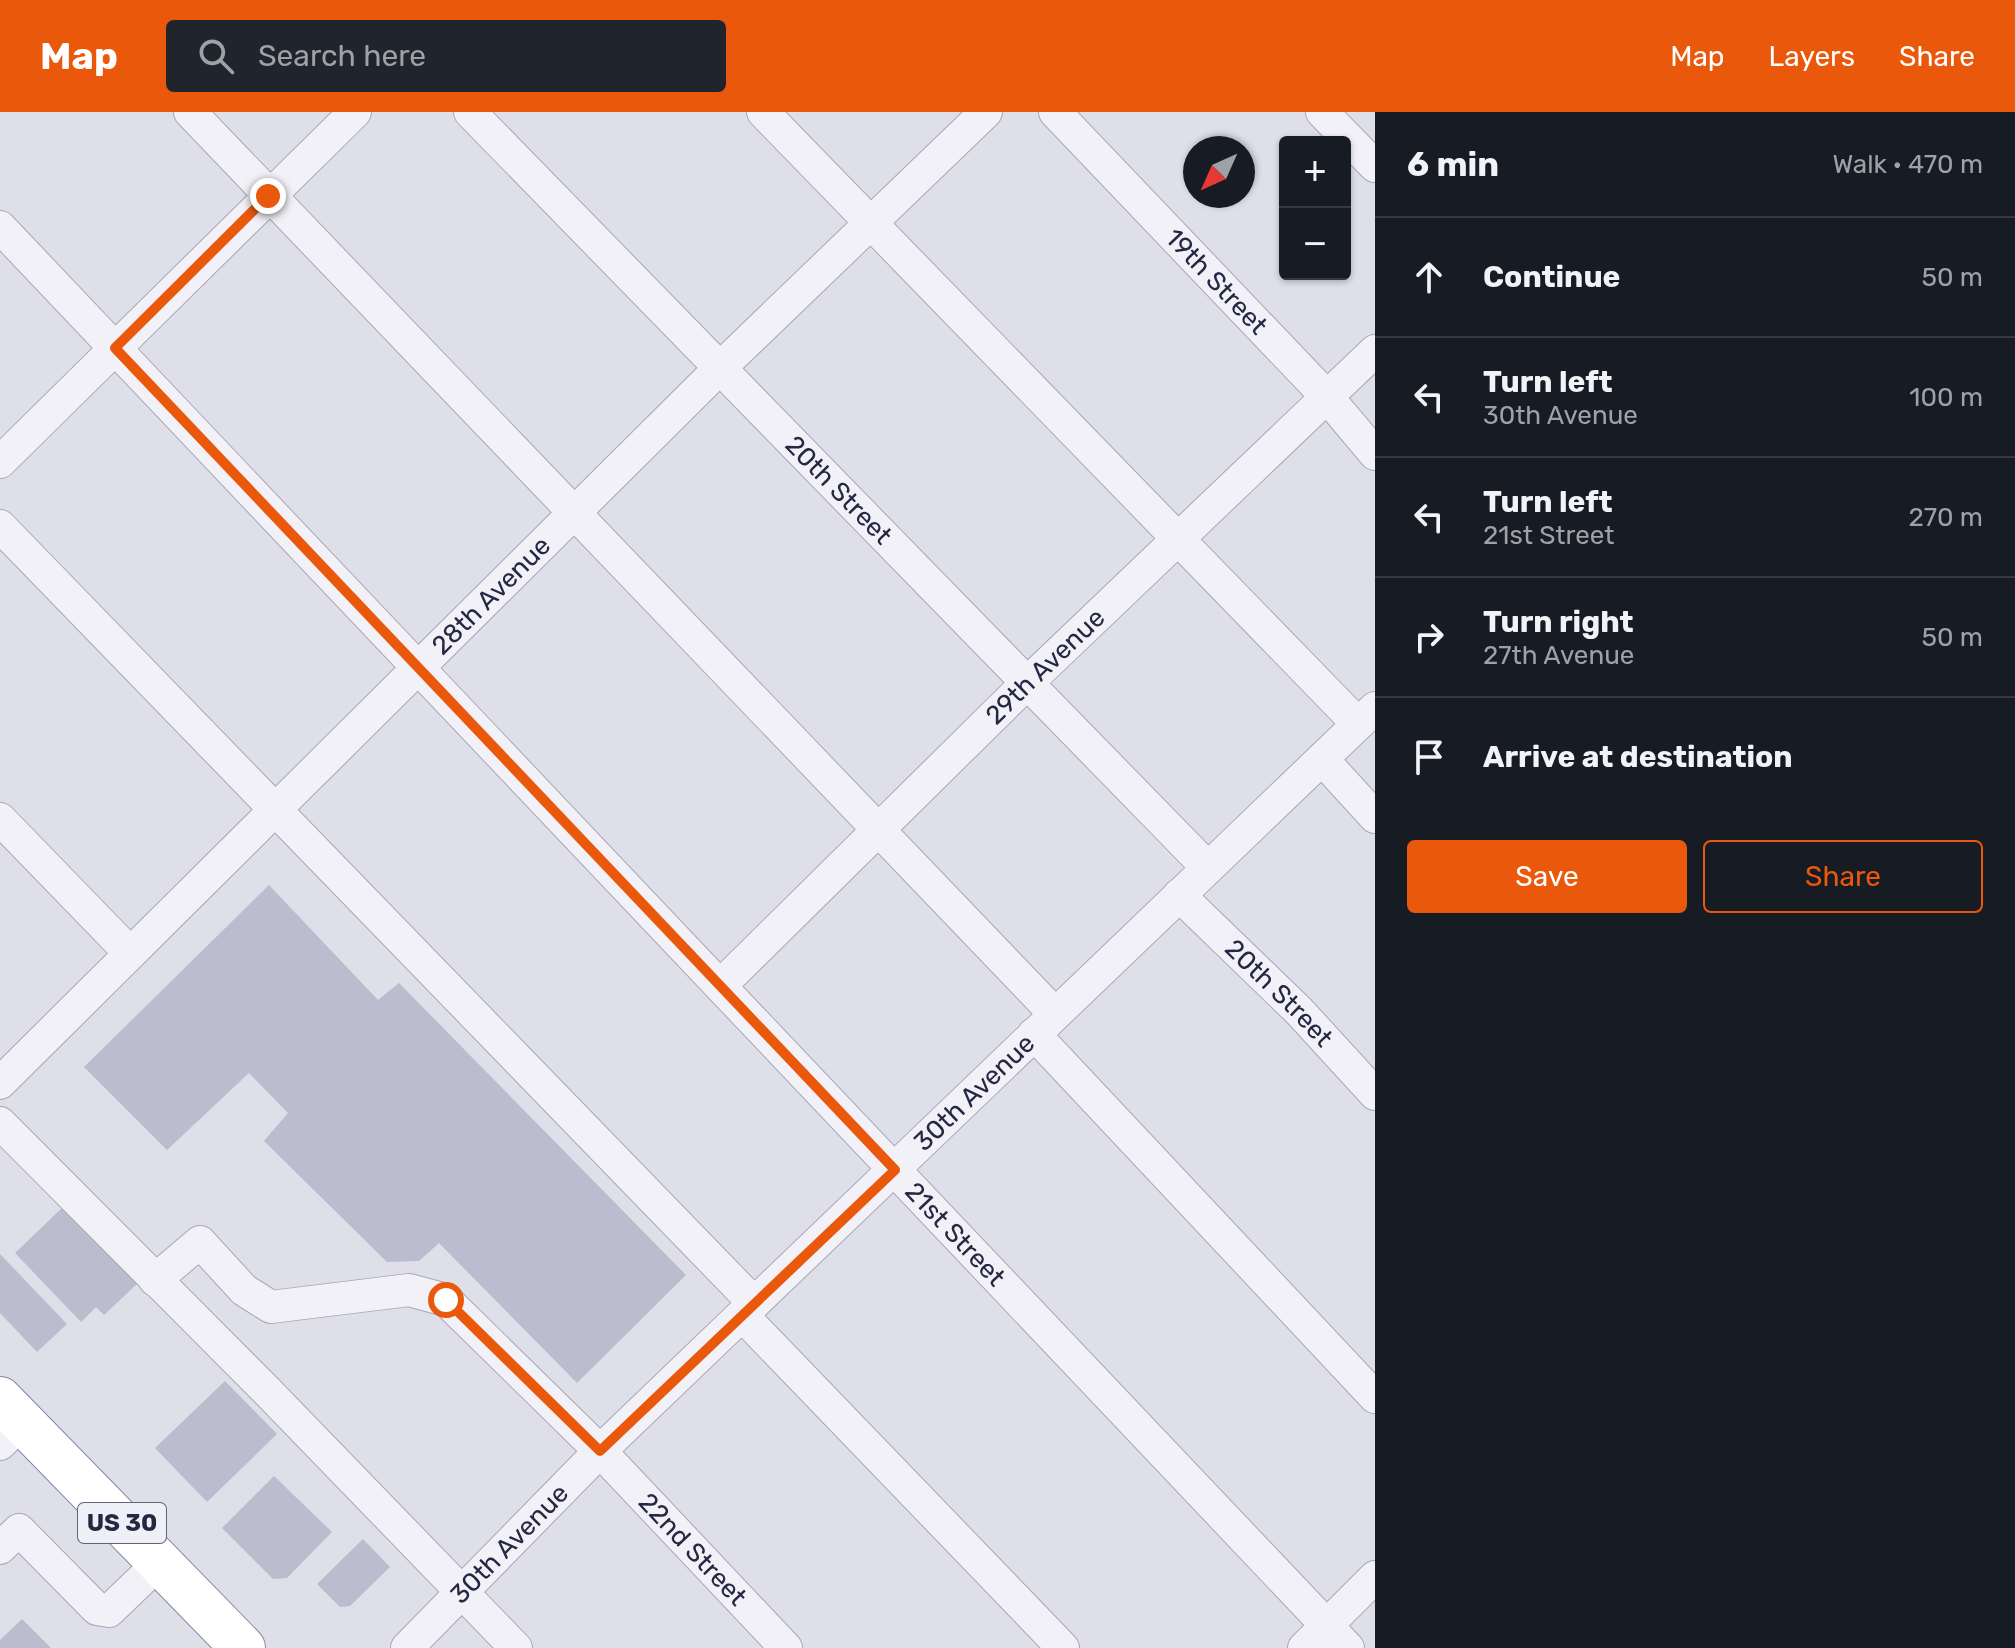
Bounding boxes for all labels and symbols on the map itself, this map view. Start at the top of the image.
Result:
north arrow [1183,136,1255,208]
route end [250,178,286,214]
street label: 19th Street [1159,222,1274,341]
street label: 20th Street [779,429,898,551]
street label: 28th Avenue [426,530,557,661]
street label: 29th Avenue [979,602,1111,731]
street label: 20th Street [1218,933,1339,1053]
street label: 30th Avenue [908,1028,1041,1158]
street label: 21st Street [898,1176,1011,1293]
route start [428,1282,464,1318]
street label: 30th Avenue [444,1478,575,1610]
street label: 22nd Street [632,1487,753,1612]
road number: US 30 [78,1503,166,1543]

